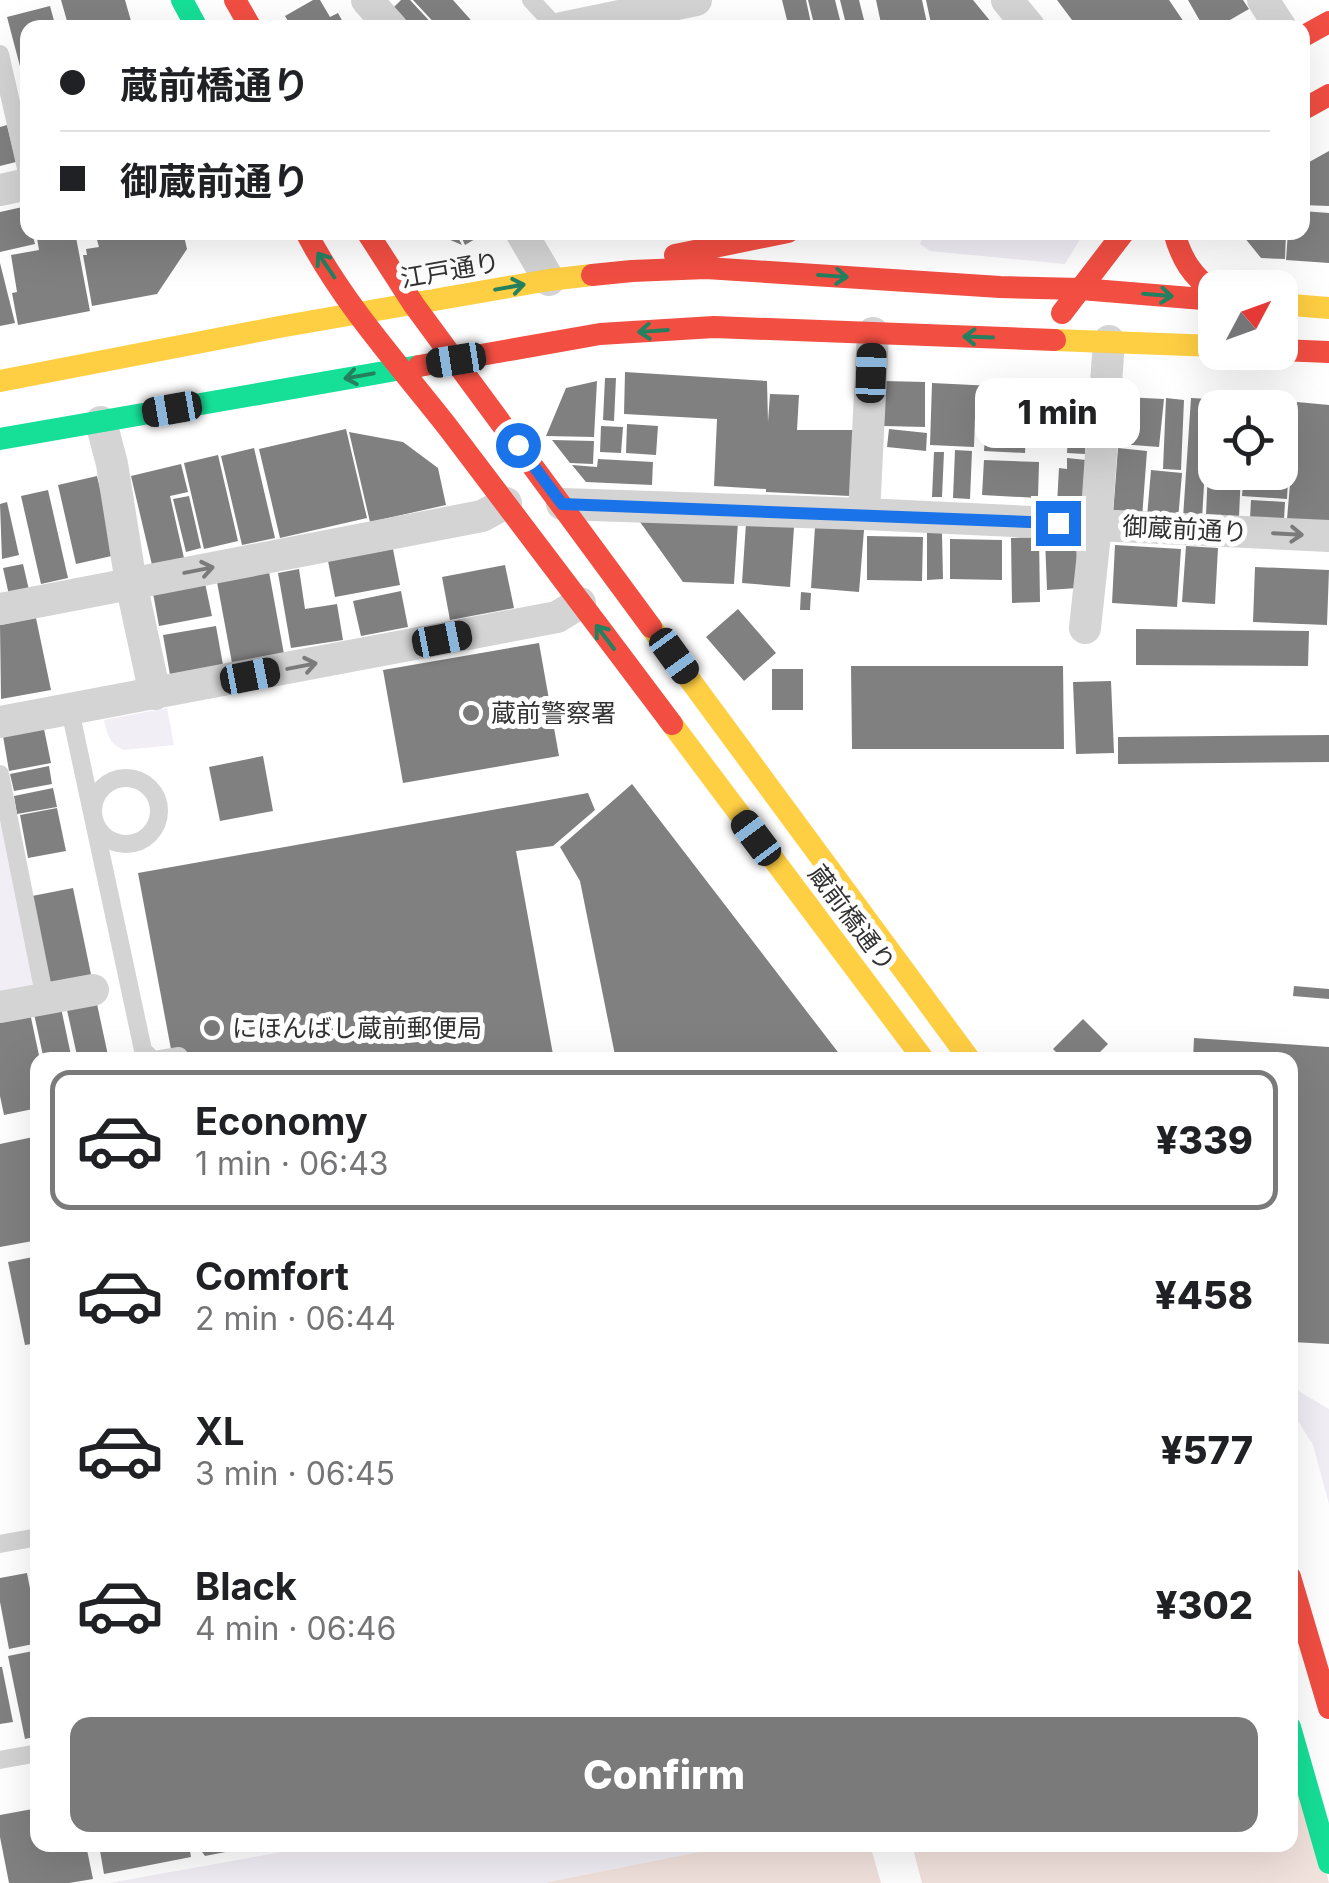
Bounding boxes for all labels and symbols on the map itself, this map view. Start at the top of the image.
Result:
street label: 江戸通り [398,247,502,293]
one-way arrow [315,252,336,280]
one-way arrow [817,267,849,286]
north arrow [1198,270,1298,370]
one-way arrow [493,277,526,296]
one-way arrow [1141,286,1173,305]
one-way arrow [637,322,670,341]
one-way arrow [962,327,994,346]
car [424,340,488,380]
car [855,342,887,404]
one-way arrow [344,367,376,386]
callout: 1 min [976,378,1140,448]
car [140,389,204,429]
route start [496,423,541,468]
route end [1036,501,1081,546]
street label: 御蔵前通り [1122,511,1248,547]
one-way arrow [1272,525,1304,544]
one-way arrow [182,560,214,579]
car [410,619,474,659]
car [644,623,704,689]
one-way arrow [595,624,616,651]
one-way arrow [285,655,317,674]
car [218,656,282,696]
place label: 蔵前警察署 [491,698,616,728]
marker: 蔵前警察署 [460,702,482,724]
car [726,805,786,871]
street label: 蔵前橋通り [802,859,902,977]
place label: にほんばし蔵前郵便局 [232,1013,482,1043]
marker: にほんばし蔵前郵便局 [201,1017,223,1039]

